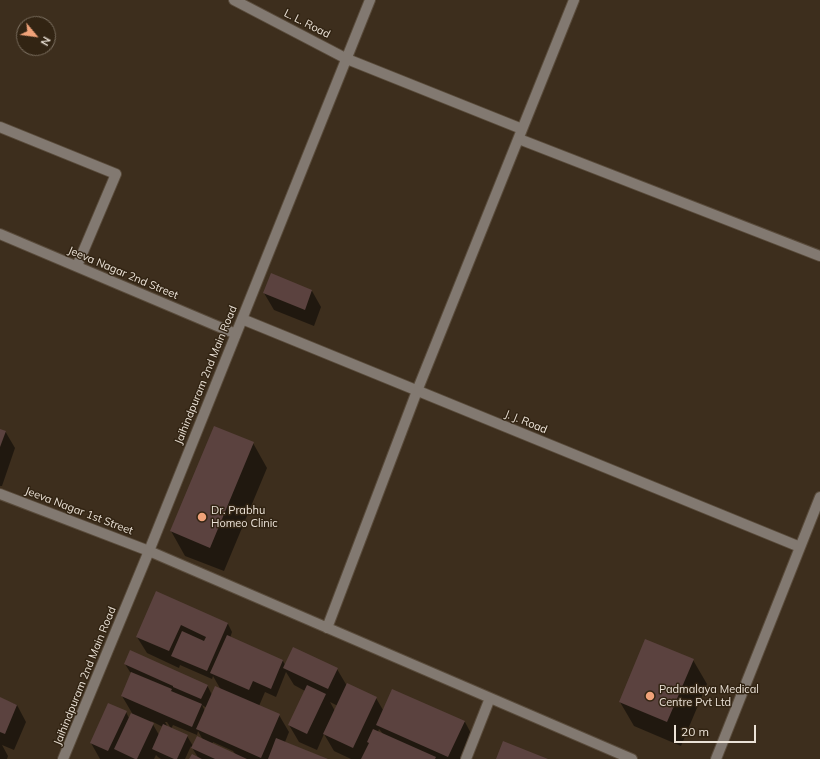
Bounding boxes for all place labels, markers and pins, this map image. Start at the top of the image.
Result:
place label: Dr. Prabhu Homeo Clinic [211,504,278,530]
marker: Dr. Prabhu Homeo Clinic [196,511,208,523]
place label: Padmalaya Medical Centre Pvt Ltd [659,683,759,709]
marker: Padmalaya Medical Centre Pvt Ltd [644,690,656,702]

